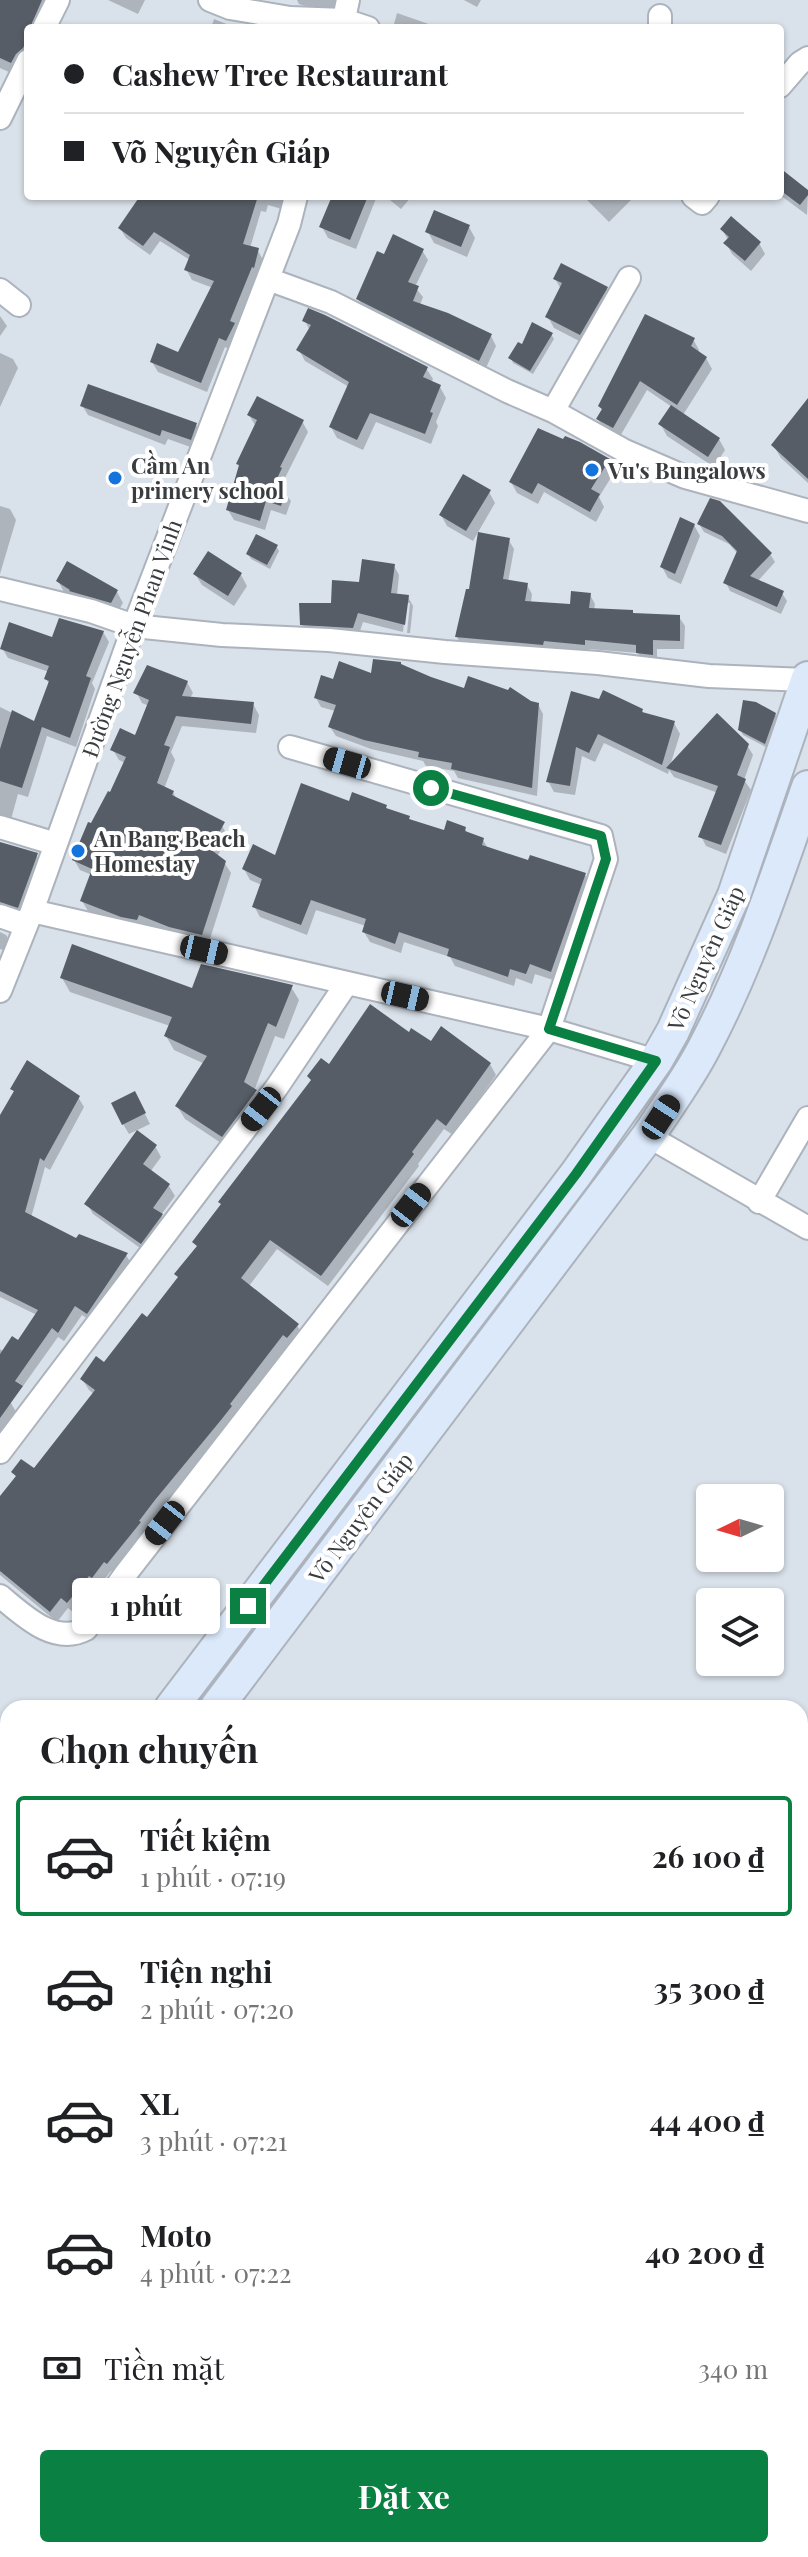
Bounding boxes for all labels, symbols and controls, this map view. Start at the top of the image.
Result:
text: Cashew Tree Restaurant [112,54,448,94]
text: Võ Nguyên Giáp [112,131,330,171]
place label: Cầm An primery school [131,449,285,505]
place label: Vu's Bungalows [607,455,766,485]
marker: Vu's Bungalows [583,461,601,479]
marker: Cầm An primery school [106,469,124,487]
street label: Đường Nguyễn Phan Vinh [74,515,188,761]
car [321,745,373,781]
route start [413,770,449,806]
place label: An Bang Beach Homestay [93,823,246,878]
marker: An Bang Beach Homestay [69,842,87,860]
street label: Võ Nguyên Giáp [659,881,750,1036]
car [178,933,230,967]
car [379,979,431,1013]
car [237,1083,285,1135]
car [638,1090,684,1144]
car [387,1179,435,1231]
street label: Võ Nguyên Giáp [301,1446,419,1589]
north arrow [696,1484,784,1572]
map controls [696,1484,784,1676]
car [141,1497,189,1549]
callout: 1 phút [72,1578,220,1634]
text: 1 phút [110,1588,182,1623]
route end [230,1588,266,1624]
button: layers [696,1588,784,1676]
text: Chọn chuyến [40,1724,258,1772]
text: Tiết kiệm [140,1819,271,1859]
icon: car [44,1820,116,1892]
text: 26 100 ₫ [652,1836,764,1876]
text: 1 phút · 07:19 [140,1859,286,1894]
text: Tiện nghi [140,1951,273,1991]
icon: car [44,1952,116,2024]
text: 35 300 ₫ [654,1968,764,2008]
text: 2 phút · 07:20 [140,1991,294,2026]
text: XL [140,2083,179,2123]
icon: car [44,2084,116,2156]
text: 44 400 ₫ [649,2100,764,2140]
text: 3 phút · 07:21 [140,2123,287,2158]
text: Moto [140,2215,212,2255]
icon: car [44,2216,116,2288]
text: 40 200 ₫ [645,2232,764,2272]
text: 4 phút · 07:22 [140,2255,291,2290]
icon: cash [40,2346,84,2390]
text: Tiền mặt [104,2348,224,2388]
text: 340 m [698,2351,768,2386]
button: Đặt xe [40,2450,768,2542]

